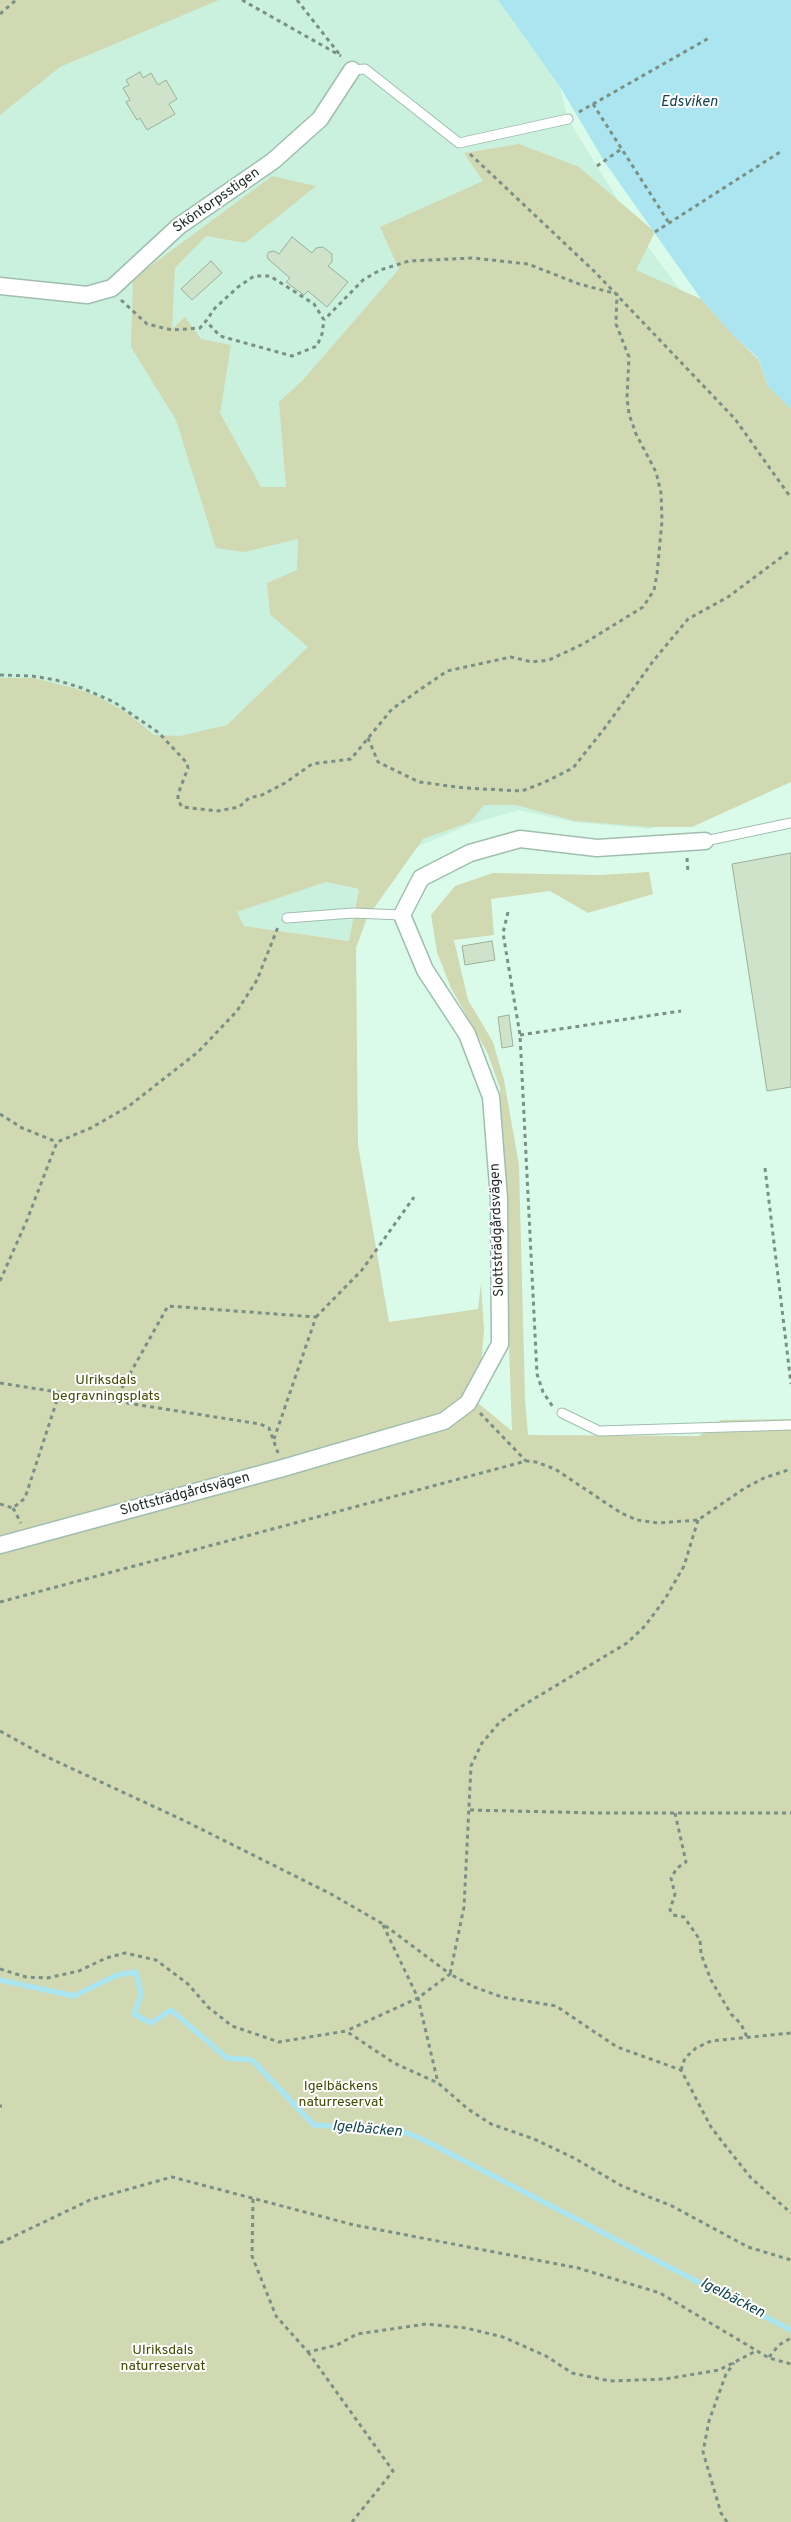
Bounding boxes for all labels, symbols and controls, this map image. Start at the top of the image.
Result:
water label: Edsviken [660,94,718,112]
street label: Sköntorpsstigen [170,165,264,237]
street label: Slottsträdgårdsvägen [487,1163,509,1297]
park label: Ulriksdals begravningsplats [52,1373,160,1405]
street label: Slottsträdgårdsvägen [118,1470,252,1520]
park label: Igelbäckens naturreservat [299,2079,383,2112]
water label: Igelbäcken [331,2118,403,2142]
water label: Igelbäcken [697,2275,767,2323]
park label: Ulriksdals naturreservat [121,2343,205,2376]

